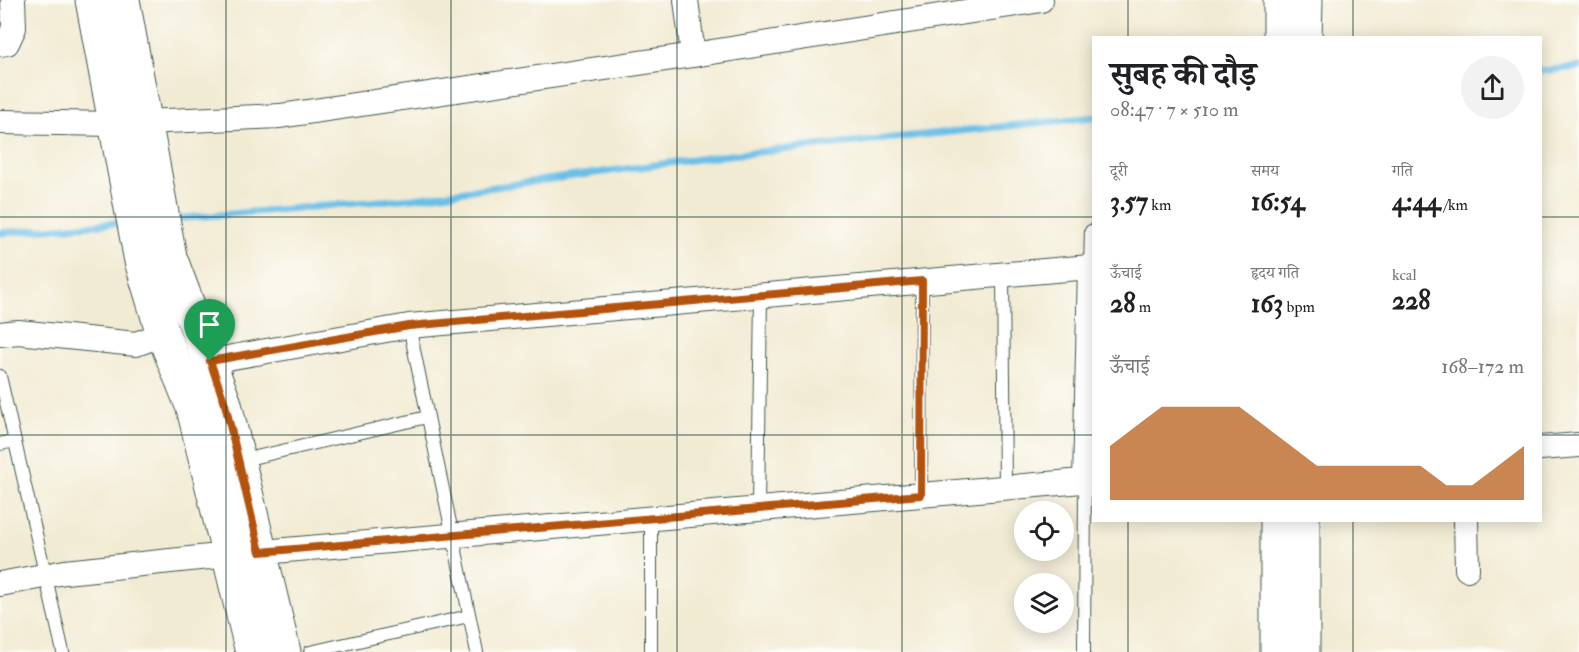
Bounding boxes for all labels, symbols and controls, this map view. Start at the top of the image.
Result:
text: सुबह की दौड़ [1110,54,1256,95]
button: share [1461,56,1524,119]
text: 08:47 · 7 × 510 m [1110,97,1239,122]
text: दूरी [1110,161,1127,181]
text: समय [1251,161,1279,181]
text: गति [1392,161,1413,181]
text: 3.57 [1110,186,1148,218]
text: 16:54 [1251,186,1305,218]
text: 4:44 [1392,186,1440,218]
text: km [1148,195,1171,215]
text: /km [1440,195,1468,215]
text: ऊँचाई [1110,263,1142,283]
text: हृदय गति [1251,263,1299,283]
text: kcal [1392,265,1417,285]
text: 228 [1392,285,1431,317]
text: 28 [1110,288,1135,320]
text: 163 [1251,288,1283,320]
text: m [1135,297,1151,317]
text: bpm [1283,297,1315,317]
pin [184,299,235,361]
icon: arrive [193,308,226,341]
text: ऊँचाई [1110,354,1149,379]
text: 168–172 m [1441,354,1524,379]
map controls [1014,501,1074,633]
button: locate [1014,501,1074,561]
button: layers [1014,573,1074,633]

